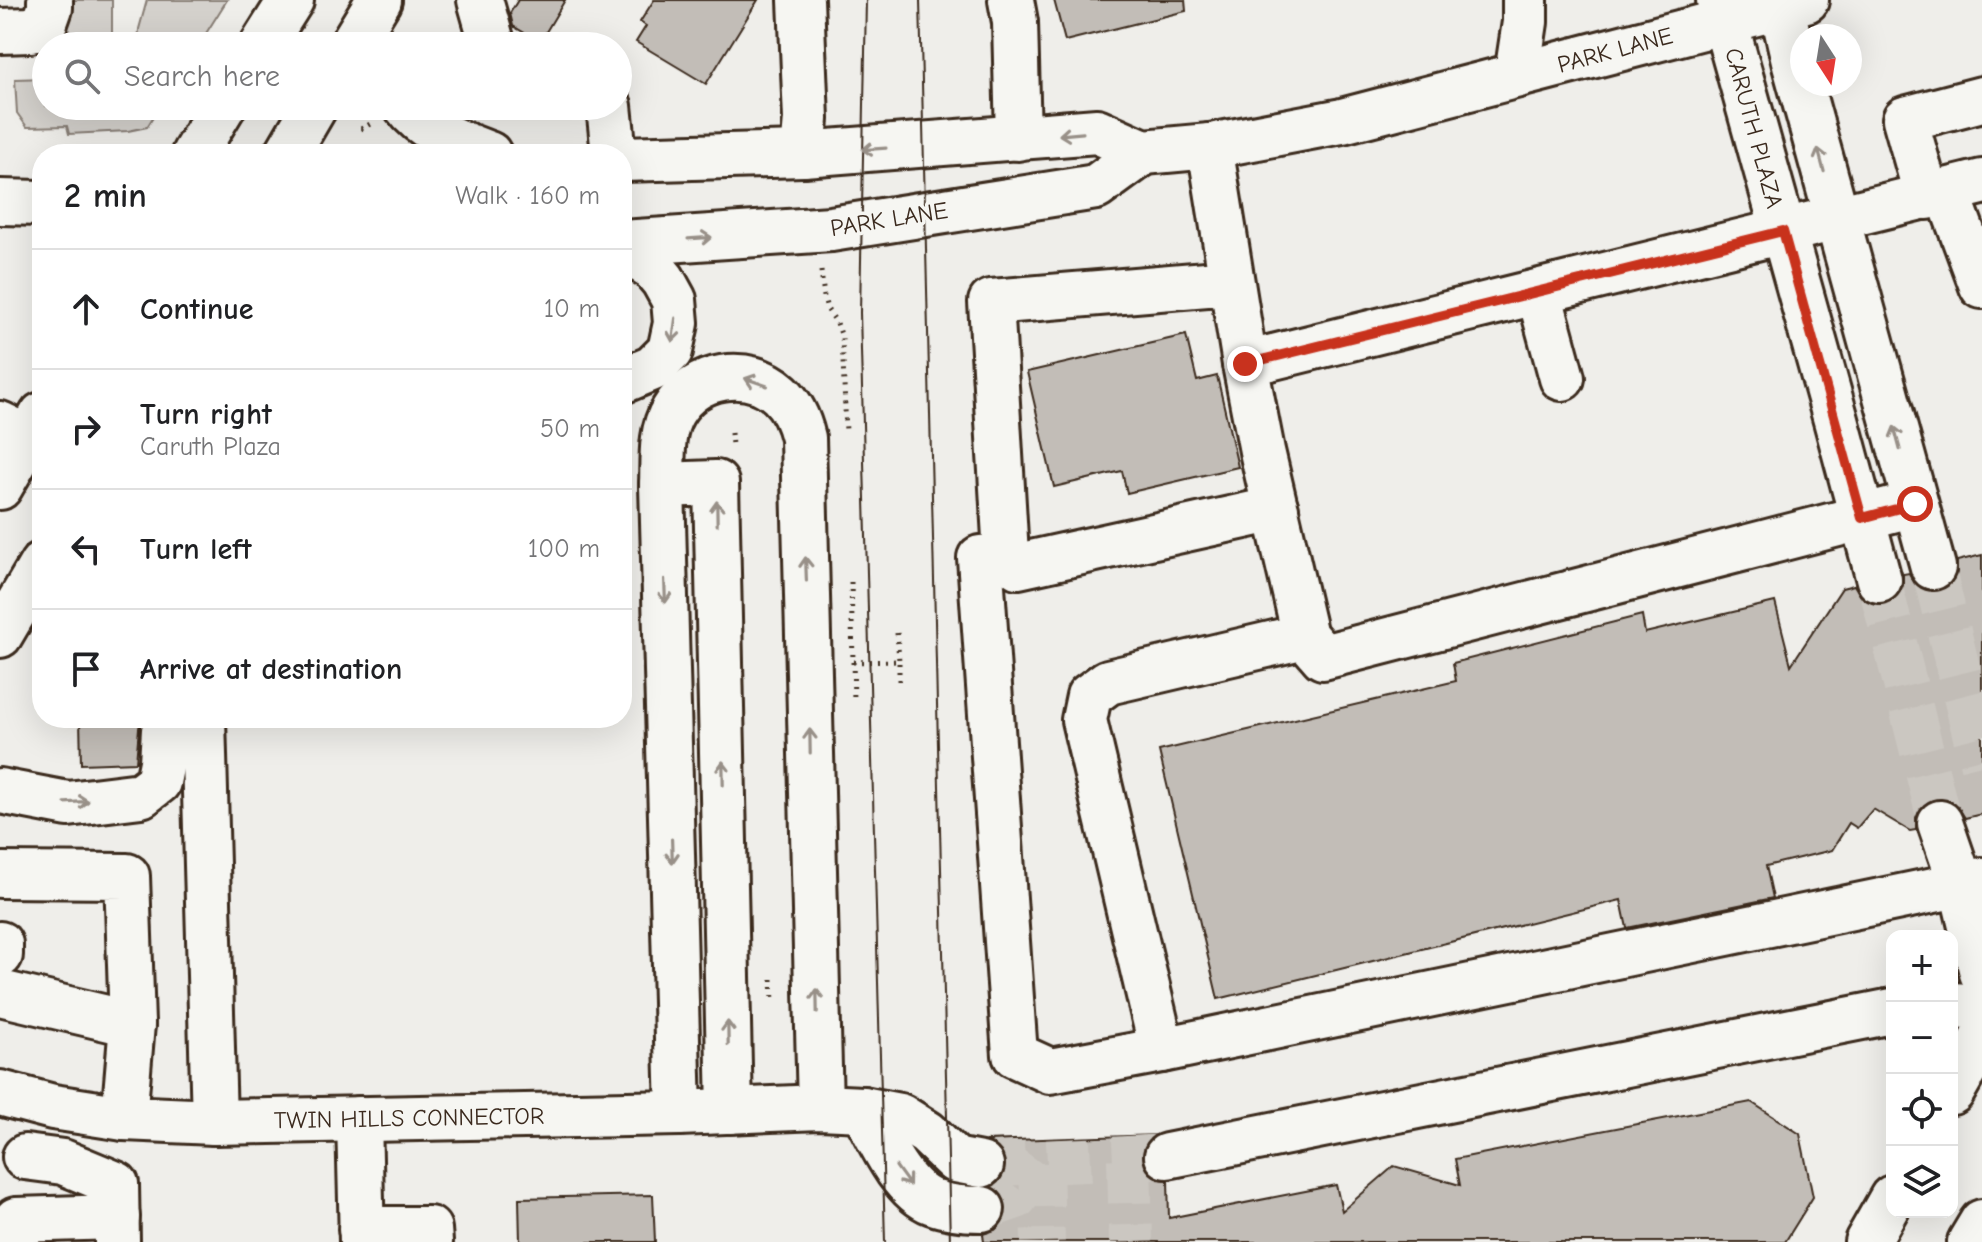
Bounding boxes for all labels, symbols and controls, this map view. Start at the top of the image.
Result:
street label: PARK LANE [1554,21,1676,79]
north arrow [1790,24,1862,96]
search box [32,32,632,120]
street label: CARUTH PLAZA [1719,45,1789,211]
icon: search [60,54,104,98]
text: Search here [124,59,280,94]
one-way arrow [1058,127,1084,142]
one-way arrow [861,142,888,157]
one-way arrow [1813,148,1828,174]
text: 2 min [64,176,147,216]
text: Walk · 160 m [455,181,600,211]
street label: PARK LANE [828,196,950,242]
one-way arrow [686,230,713,245]
icon: ahead [64,287,108,331]
text: Continue [140,292,254,327]
text: 10 m [544,294,600,324]
one-way arrow [666,317,681,342]
route end [1227,346,1263,382]
one-way arrow [744,373,769,388]
text: Turn right [140,397,272,432]
icon: right [64,407,108,451]
text: 50 m [540,414,600,444]
one-way arrow [1889,425,1904,451]
text: Caruth Plaza [140,432,281,462]
route start [1897,486,1933,522]
one-way arrow [709,500,724,527]
icon: left [64,527,108,571]
text: Turn left [140,532,252,567]
text: 100 m [528,534,600,564]
one-way arrow [798,556,814,583]
one-way arrow [657,577,673,604]
icon: arrive [64,647,108,691]
text: Arrive at destination [140,652,402,687]
one-way arrow [803,728,818,755]
one-way arrow [715,760,730,787]
one-way arrow [63,794,90,809]
one-way arrow [664,837,680,864]
map controls [1886,930,1958,1218]
button: + [1886,930,1958,1002]
one-way arrow [809,988,825,1015]
button: − [1886,1002,1958,1074]
one-way arrow [721,1020,736,1047]
button: locate [1886,1074,1958,1146]
street label: TWIN HILLS CONNECTOR [274,1102,544,1134]
button: layers [1886,1146,1958,1218]
one-way arrow [894,1165,911,1186]

